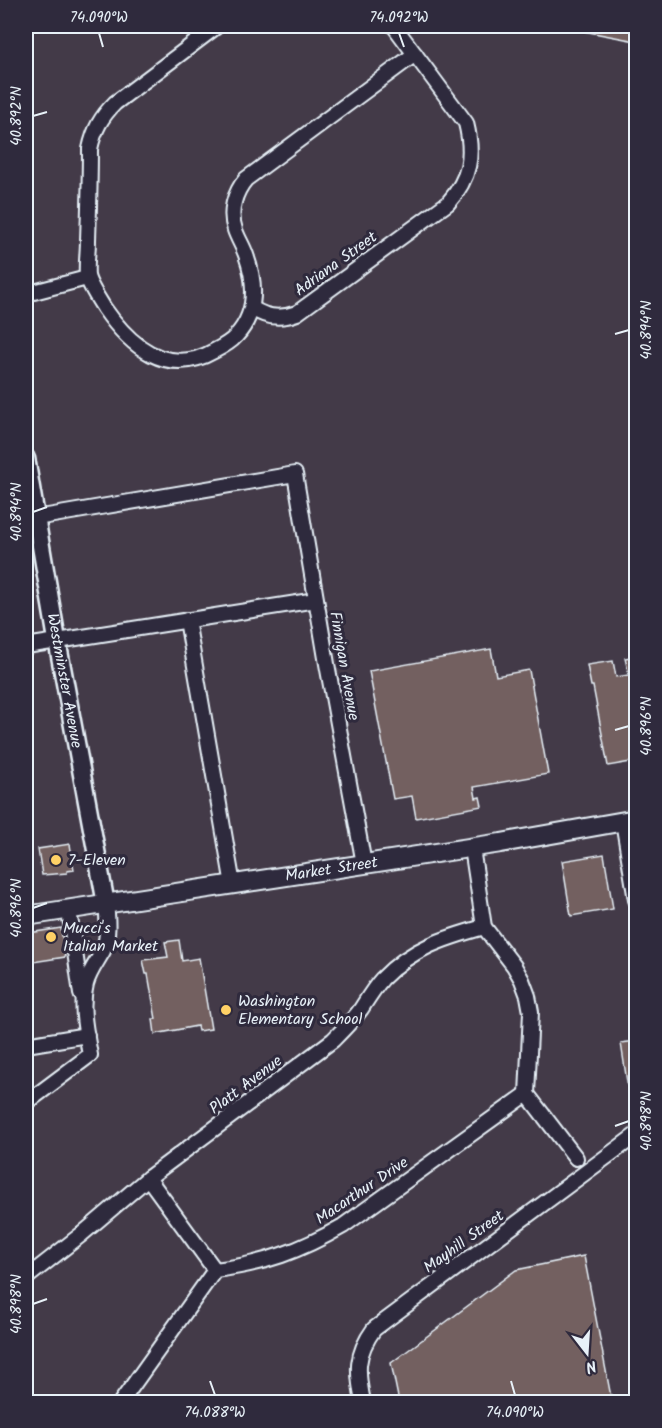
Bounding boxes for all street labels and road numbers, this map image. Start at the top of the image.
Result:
street label: Adriana Street [289,225,383,303]
street label: Finnigan Avenue [322,610,366,722]
street label: Westminster Avenue [40,611,89,750]
street label: Market Street [283,849,380,889]
street label: Platt Avenue [204,1049,288,1121]
street label: Macarthur Drive [310,1151,414,1231]
street label: Mayhill Street [418,1204,510,1280]

